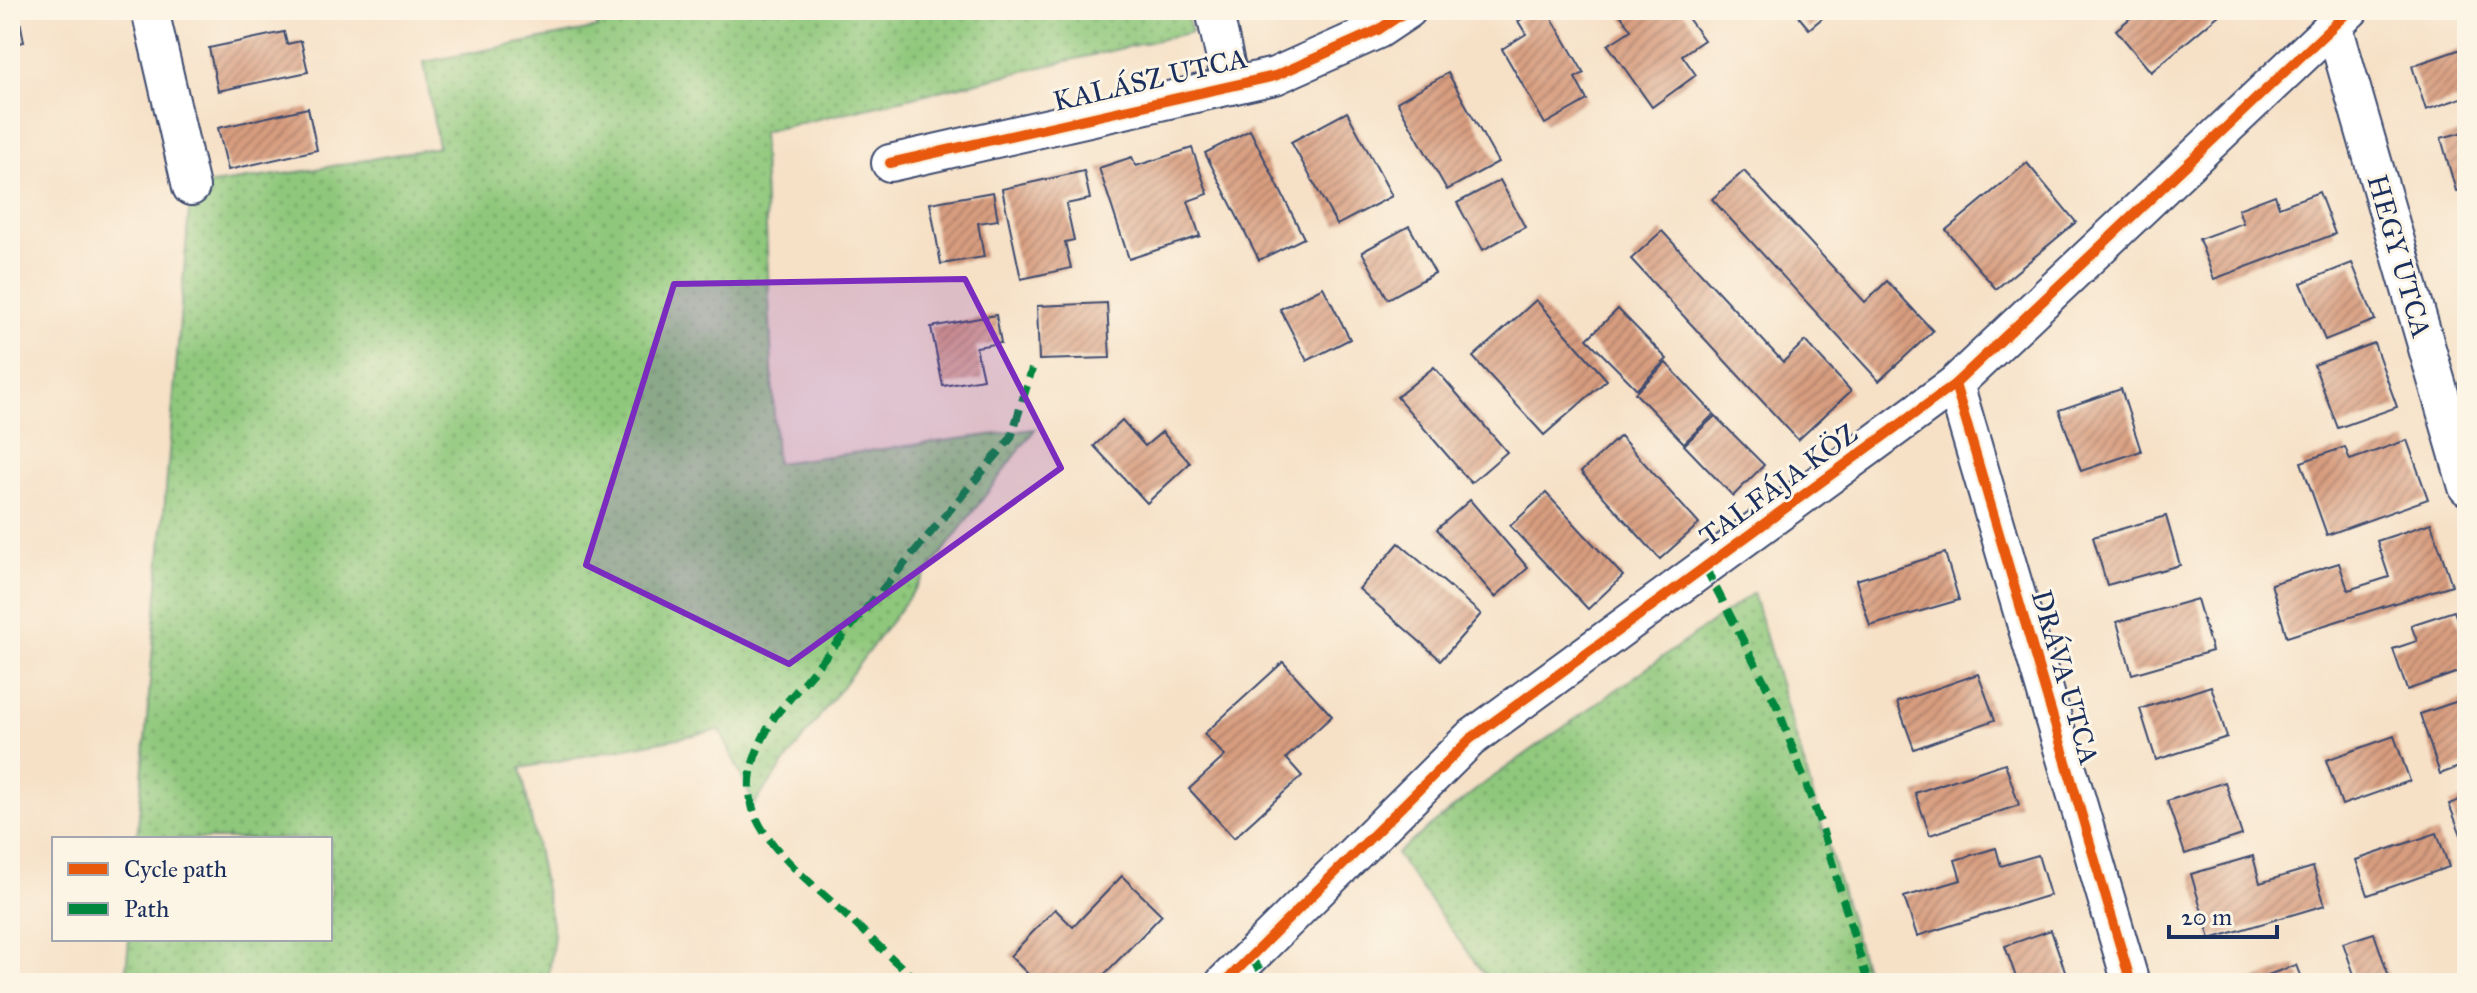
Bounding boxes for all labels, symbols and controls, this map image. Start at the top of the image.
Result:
street label: KALÁSZ UTCA [1050,40,1251,119]
street label: HEGY UTCA [2360,171,2440,342]
street label: TALFÁJA KÖZ [1692,415,1864,554]
street label: DRÁVA UTCA [2024,586,2107,769]
legend [52,837,332,941]
text: Cycle path [124,854,227,884]
scale bar [2169,889,2277,939]
text: Path [124,894,169,924]
text: 20 m [2181,902,2232,932]

